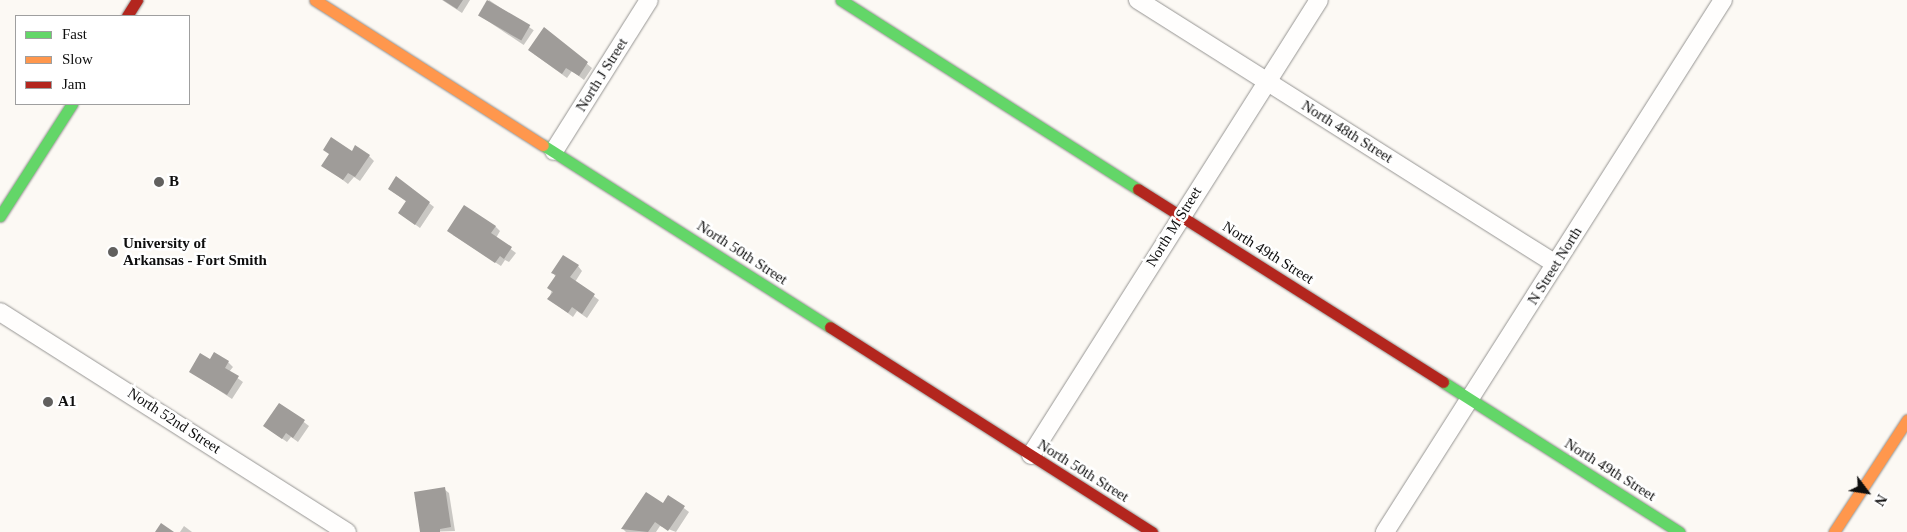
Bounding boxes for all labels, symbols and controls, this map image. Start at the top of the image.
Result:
legend [15,15,190,105]
text: Fast [62,26,87,42]
street label: North J Street [572,35,632,115]
text: Slow [62,51,93,67]
text: Jam [62,76,86,92]
street label: North 48th Street [1298,97,1396,167]
place label: B [169,173,179,191]
marker: B [153,176,165,188]
street label: North M Street [1142,184,1206,270]
street label: North 50th Street [693,217,791,289]
street label: North 49th Street [1219,218,1317,288]
street label: N Street North [1524,224,1586,308]
place label: University of Arkansas - Fort Smith [123,234,267,269]
marker: University of Arkansas - Fort Smith [107,246,119,258]
street label: North 52nd Street [124,384,224,458]
place label: A1 [58,393,76,411]
marker: A1 [42,396,54,408]
street label: North 49th Street [1561,435,1659,505]
street label: North 50th Street [1034,436,1132,506]
north arrow [1842,467,1892,517]
text: N [1871,492,1889,508]

